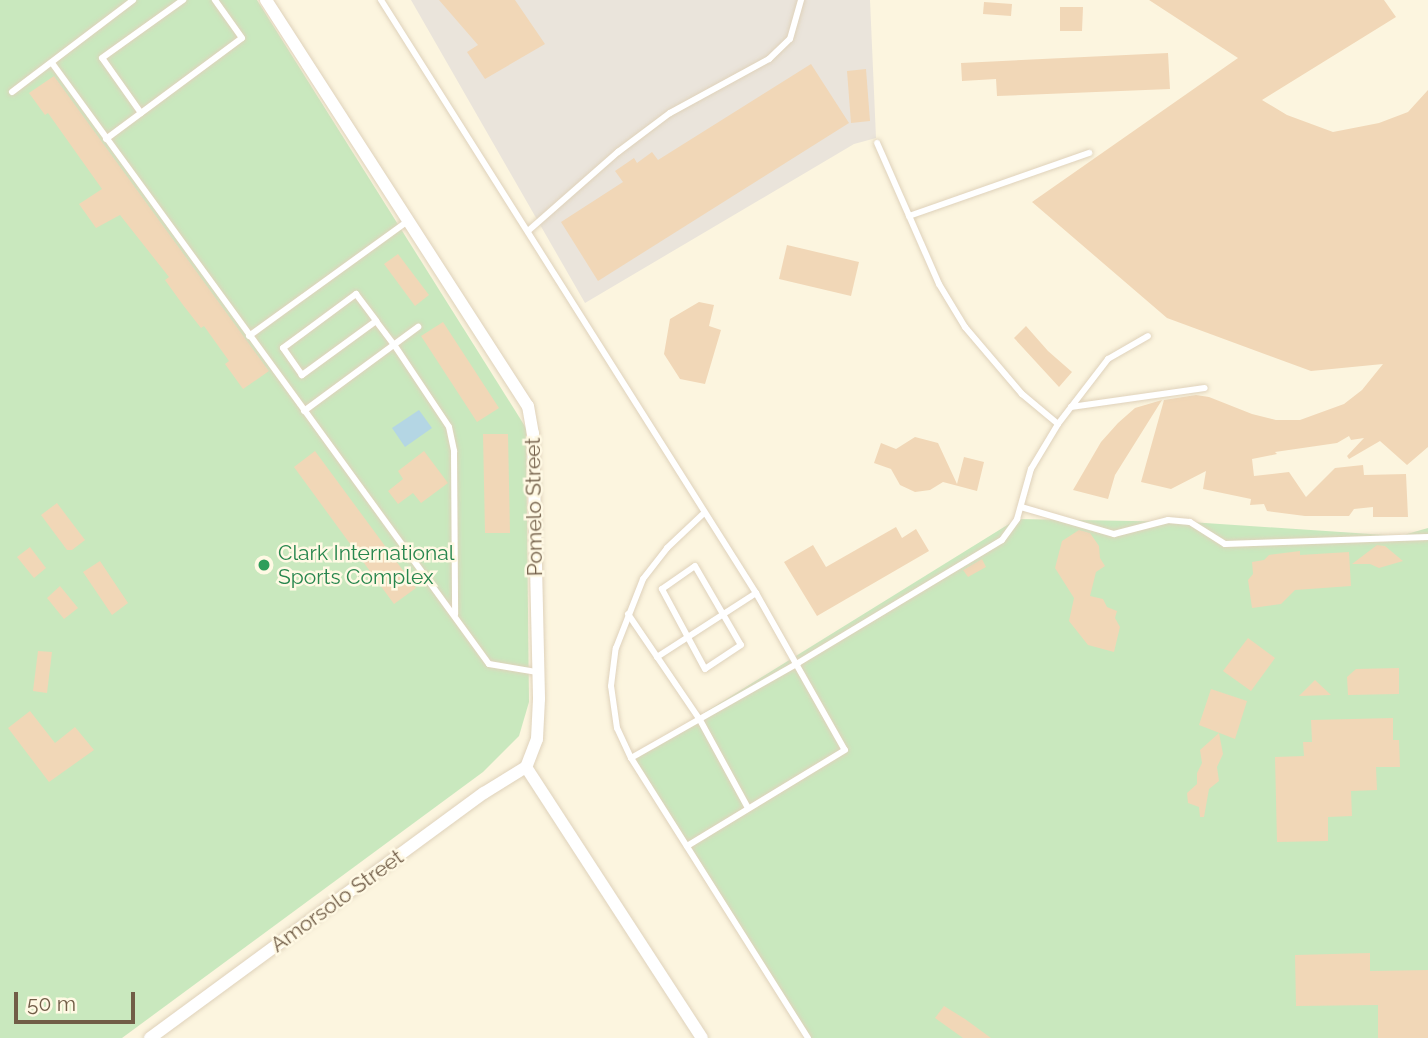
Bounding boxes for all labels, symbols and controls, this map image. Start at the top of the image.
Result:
street label: Pomelo Street [520,437,548,577]
place label: Clark International Sports Complex [278,540,454,590]
marker: Clark International Sports Complex [256,557,272,573]
street label: Amorsolo Street [266,844,408,958]
scale bar [18,978,138,1022]
text: 50 m [27,991,76,1016]

